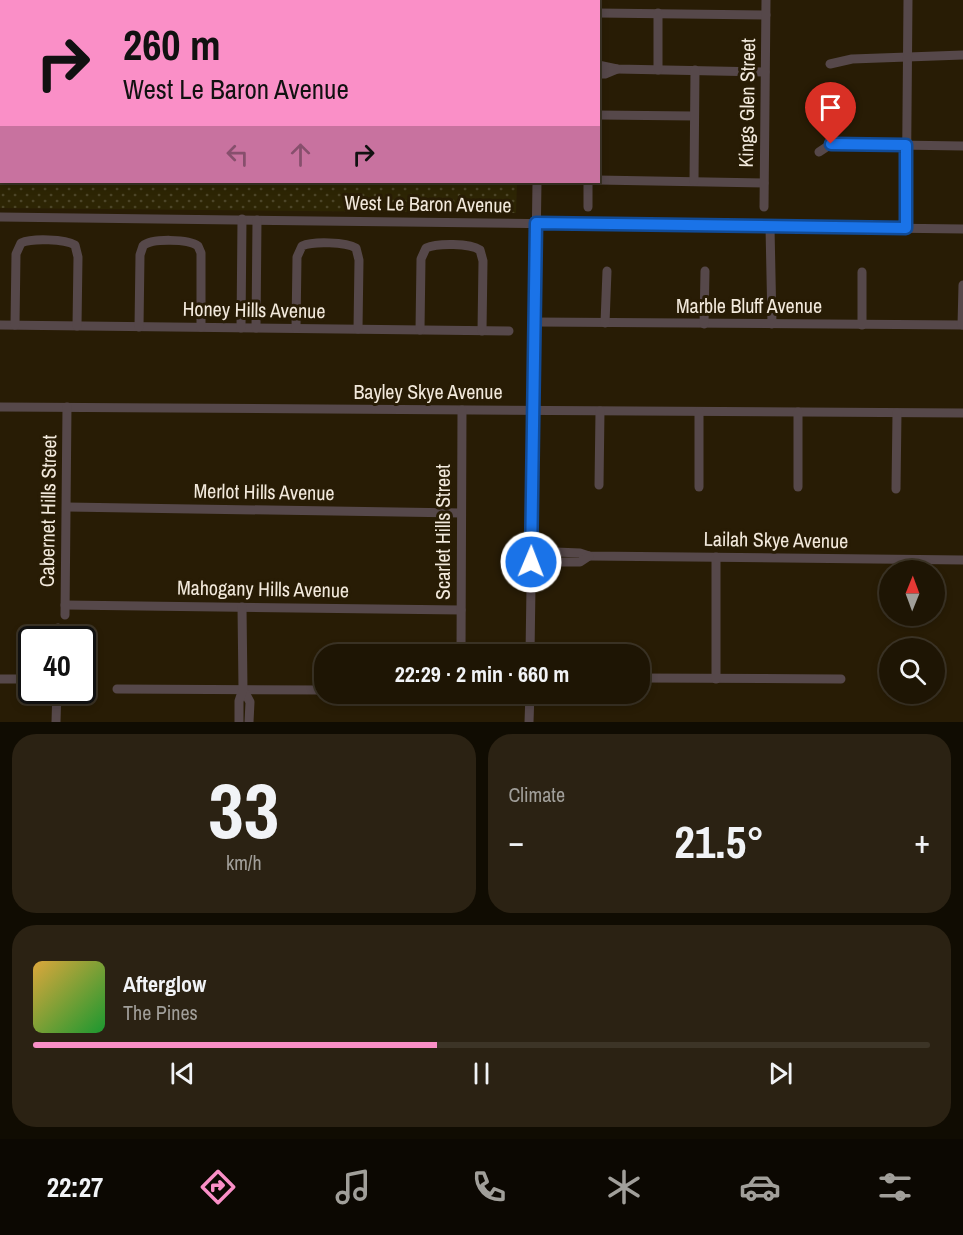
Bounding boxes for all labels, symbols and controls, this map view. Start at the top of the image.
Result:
text: 260 m [123,17,221,73]
icon: right [24,24,102,102]
street label: Kings Glen Street [732,38,761,168]
text: West Le Baron Avenue [123,71,349,107]
pin [805,82,856,144]
icon: arrive [814,91,847,124]
icon: left [221,138,254,171]
icon: ahead [284,138,317,171]
icon: right [347,138,380,171]
street label: West Le Baron Avenue [344,189,512,218]
street label: Marble Bluff Avenue [676,292,822,319]
street label: Honey Hills Avenue [182,295,326,324]
street label: Bayley Skye Avenue [353,378,503,405]
street label: Cabernet Hills Street [33,434,62,587]
street label: Scarlet Hills Street [429,464,456,600]
street label: Merlot Hills Avenue [193,477,335,506]
street label: Lailah Skye Avenue [703,525,849,554]
position arrow [499,530,563,594]
north arrow [879,560,945,626]
map controls [879,560,945,704]
street label: Mahogany Hills Avenue [177,574,349,603]
speed limit sign: 40 [18,626,96,704]
button: search [879,638,945,704]
text: 22:29 · 2 min · 660 m [395,659,569,689]
text: 33 [208,757,279,862]
text: Climate [509,781,565,808]
text: 21.5° [674,811,764,872]
text: − [509,819,524,863]
text: + [914,819,930,863]
text: km/h [226,849,262,876]
text: Afterglow [123,969,206,999]
text: The Pines [123,999,198,1026]
icon: previous [166,1057,199,1090]
icon: pause [465,1057,498,1090]
icon: next [764,1057,797,1090]
icon: directions [197,1166,239,1208]
icon: music [332,1166,374,1208]
icon: phone [468,1166,510,1208]
icon: climate [603,1166,645,1208]
icon: car [739,1166,781,1208]
icon: filters [874,1166,916,1208]
text: 22:27 [47,1169,103,1205]

